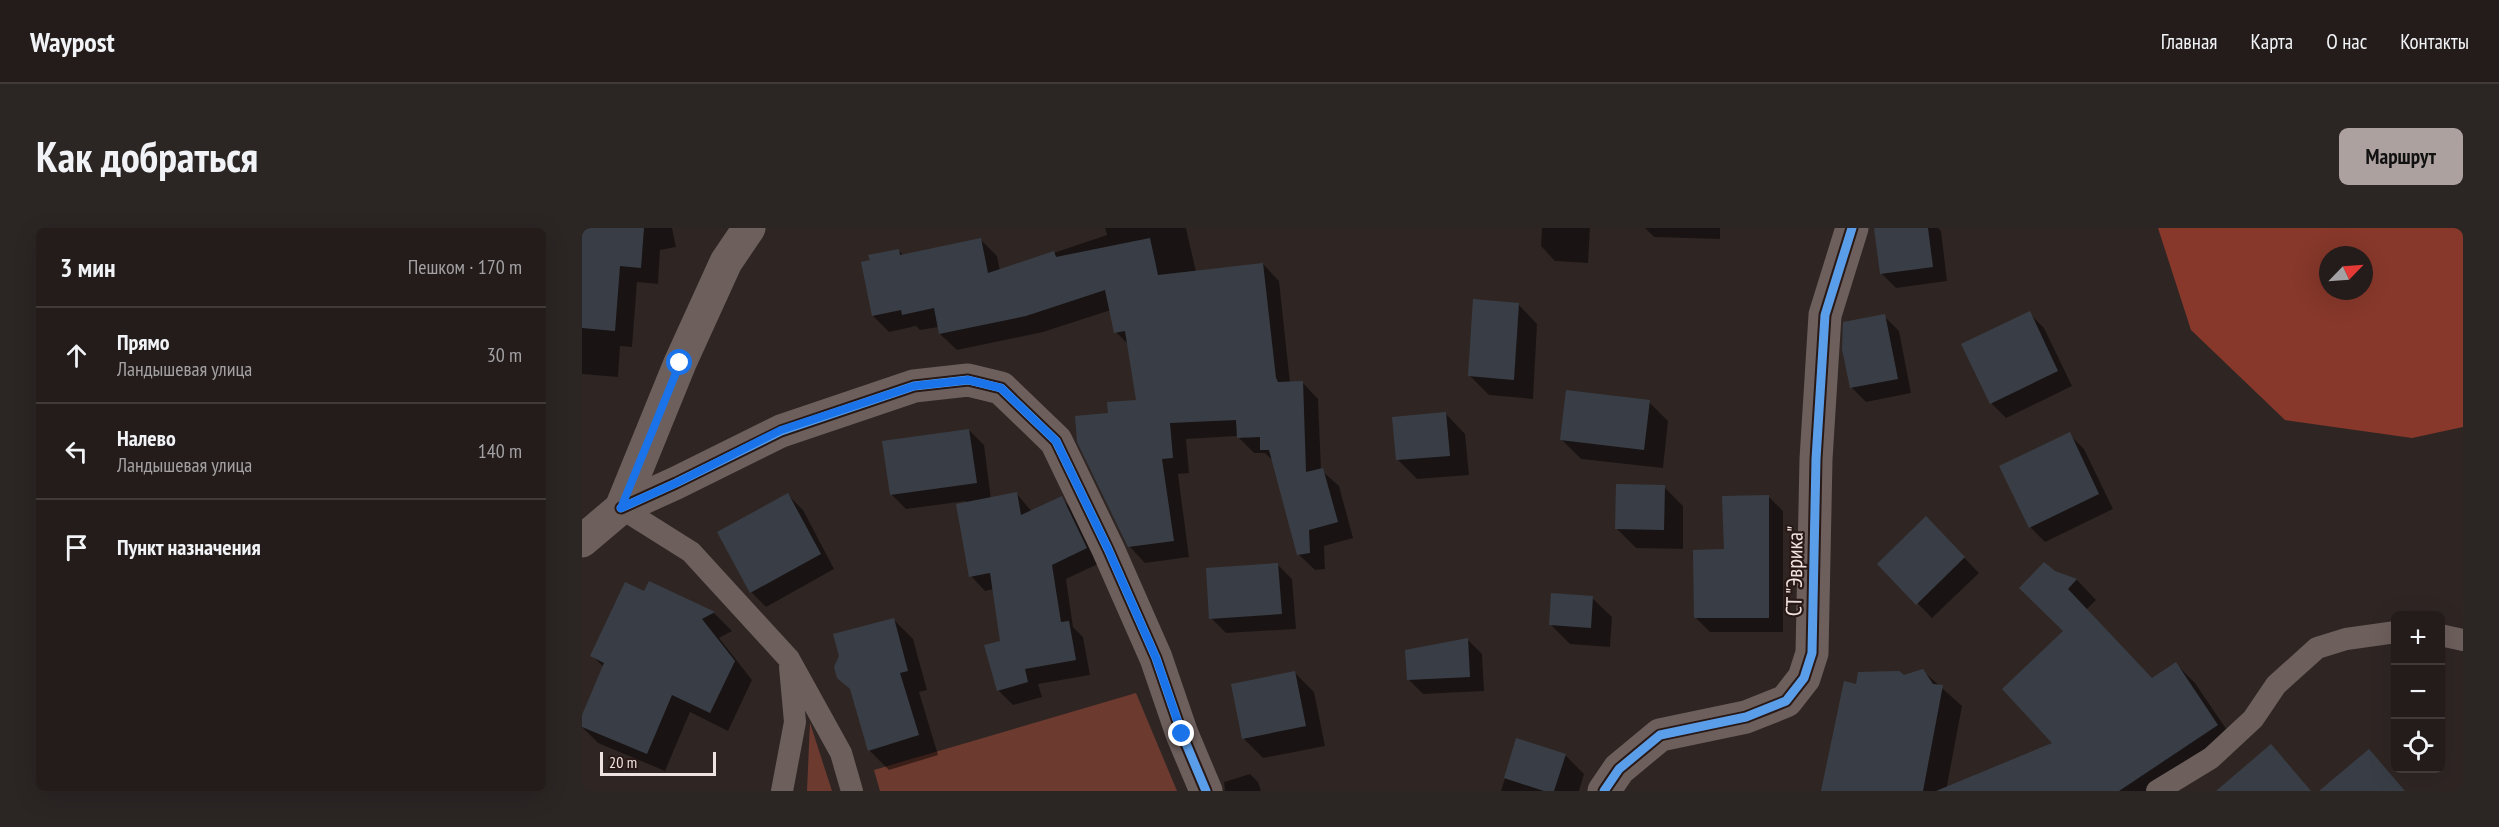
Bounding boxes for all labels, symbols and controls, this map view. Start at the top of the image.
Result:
text: Waypost [30,23,115,60]
text: Главная [2161,28,2217,55]
text: Карта [2250,28,2293,55]
text: О нас [2326,28,2367,55]
text: Контакты [2400,28,2469,55]
button: Маршрут [2339,128,2463,185]
text: Как добраться [36,129,258,184]
north arrow [2319,246,2373,300]
text: 3 мин [60,251,115,284]
text: Пешком · 170 m [408,254,522,280]
text: Прямо [117,328,170,356]
icon: ahead [60,339,93,372]
text: 30 m [487,342,522,368]
route start [666,349,692,375]
text: Ландышевая улица [117,356,252,382]
text: Налево [117,424,176,452]
icon: left [60,435,93,468]
text: 140 m [478,438,522,464]
text: Ландышевая улица [117,452,252,478]
street label: СТ "Эврика" [1779,526,1809,616]
icon: arrive [60,531,93,564]
text: Пункт назначения [117,533,261,561]
map controls [2391,611,2445,773]
button: + [2391,611,2445,665]
button: − [2391,665,2445,719]
button: locate [2391,719,2445,773]
route end [1168,720,1194,746]
scale bar [600,749,716,776]
text: 20 m [609,752,637,772]

